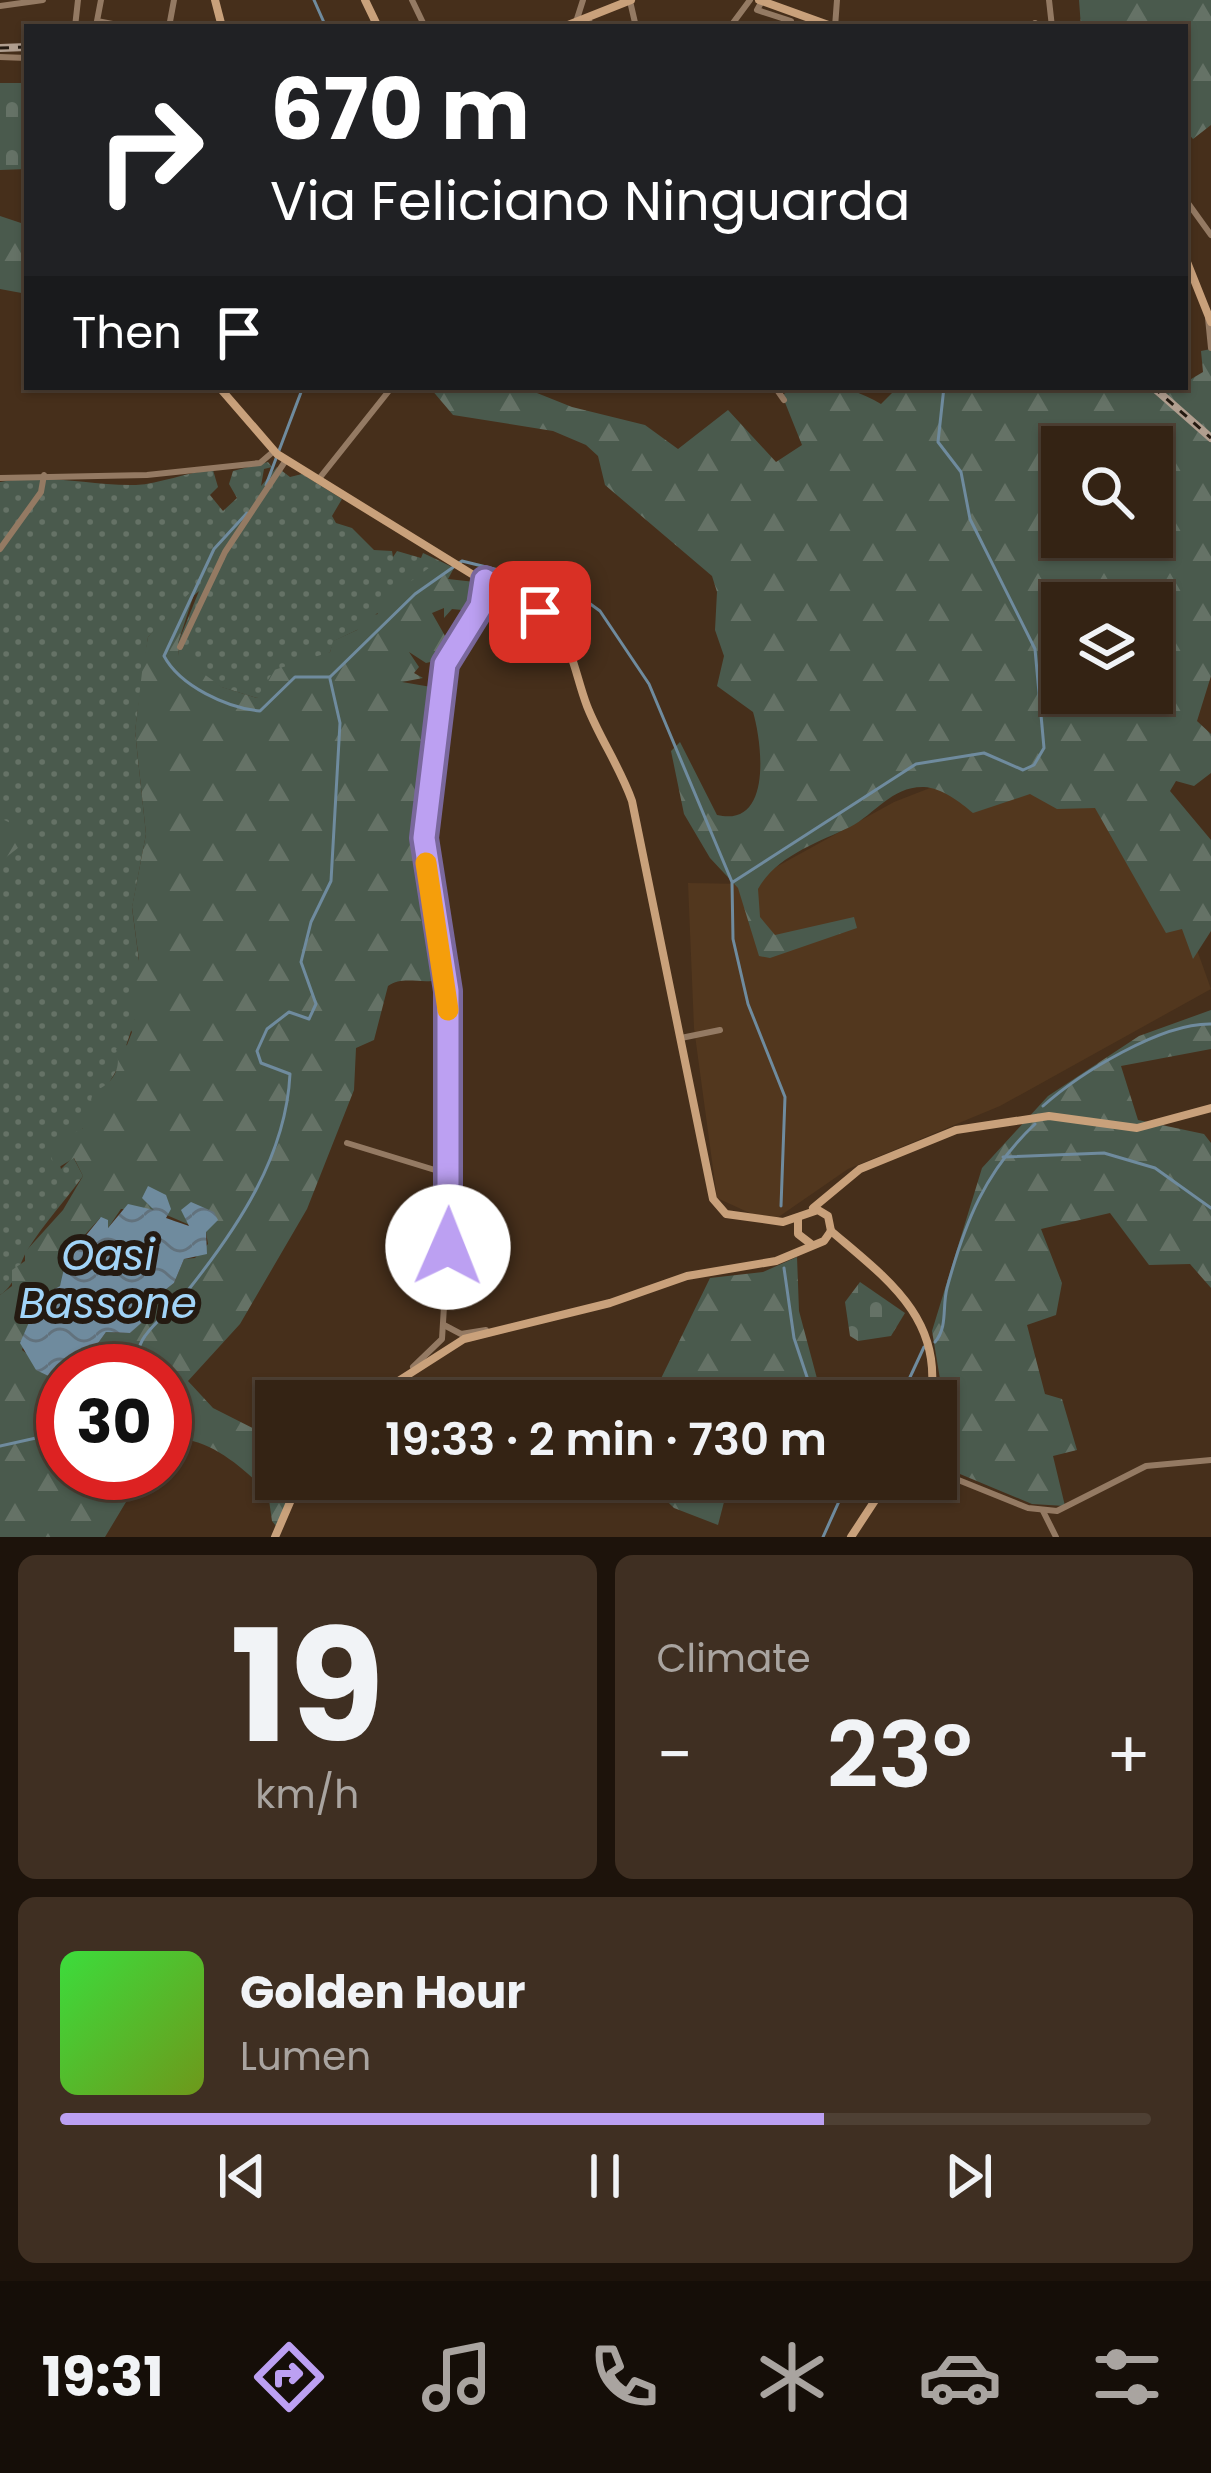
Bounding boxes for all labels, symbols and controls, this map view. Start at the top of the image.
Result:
text: 670 m [270,51,530,168]
icon: right [72,72,228,228]
text: Via Feliciano Ninguarda [270,163,911,239]
icon: arrive [206,300,272,366]
text: Then [72,301,182,364]
map controls [1041,426,1173,714]
button: search [1041,426,1173,558]
pin [489,561,591,663]
icon: arrive [507,579,573,645]
button: layers [1041,582,1173,714]
position arrow [385,1184,511,1310]
water label: Oasi Bassone [19,1226,197,1333]
speed limit sign: 30 [36,1344,192,1500]
text: 19:33 · 2 min · 730 m [385,1408,827,1471]
text: 19 [230,1577,385,1796]
text: Climate [657,1631,811,1686]
text: 23° [827,1692,972,1819]
text: − [657,1709,693,1801]
text: + [1106,1709,1151,1801]
text: km/h [255,1767,359,1822]
text: Golden Hour [240,1961,526,2024]
text: Lumen [240,2029,371,2084]
icon: previous [209,2143,275,2209]
icon: pause [572,2143,638,2209]
icon: next [936,2143,1002,2209]
icon: directions [247,2335,331,2419]
icon: music [415,2335,499,2419]
icon: phone [582,2335,666,2419]
icon: climate [750,2335,834,2419]
icon: car [918,2335,1002,2419]
icon: filters [1085,2335,1169,2419]
text: 19:31 [42,2339,164,2415]

